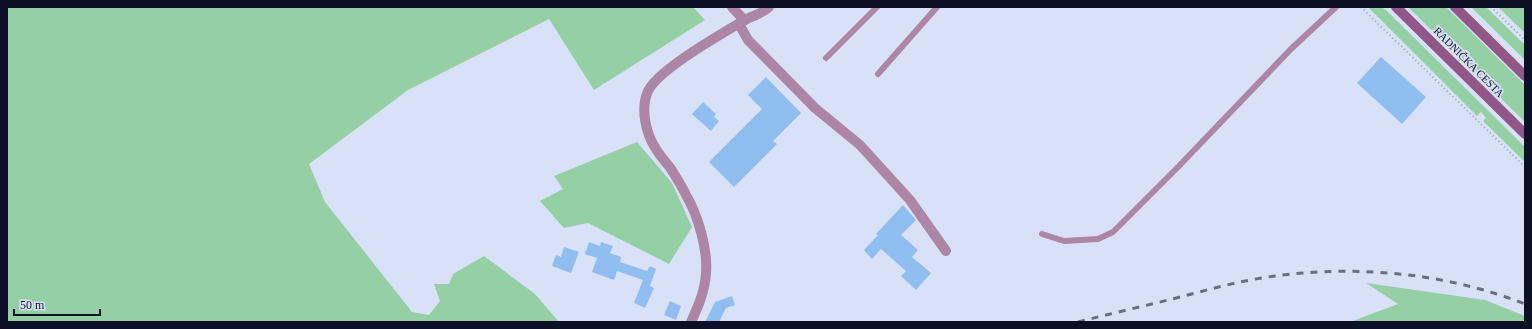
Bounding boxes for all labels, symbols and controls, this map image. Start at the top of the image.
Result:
street label: RADNIČKA CESTA [1431,24,1507,100]
scale bar [14,291,100,317]
text: 50 m [20,298,45,312]

